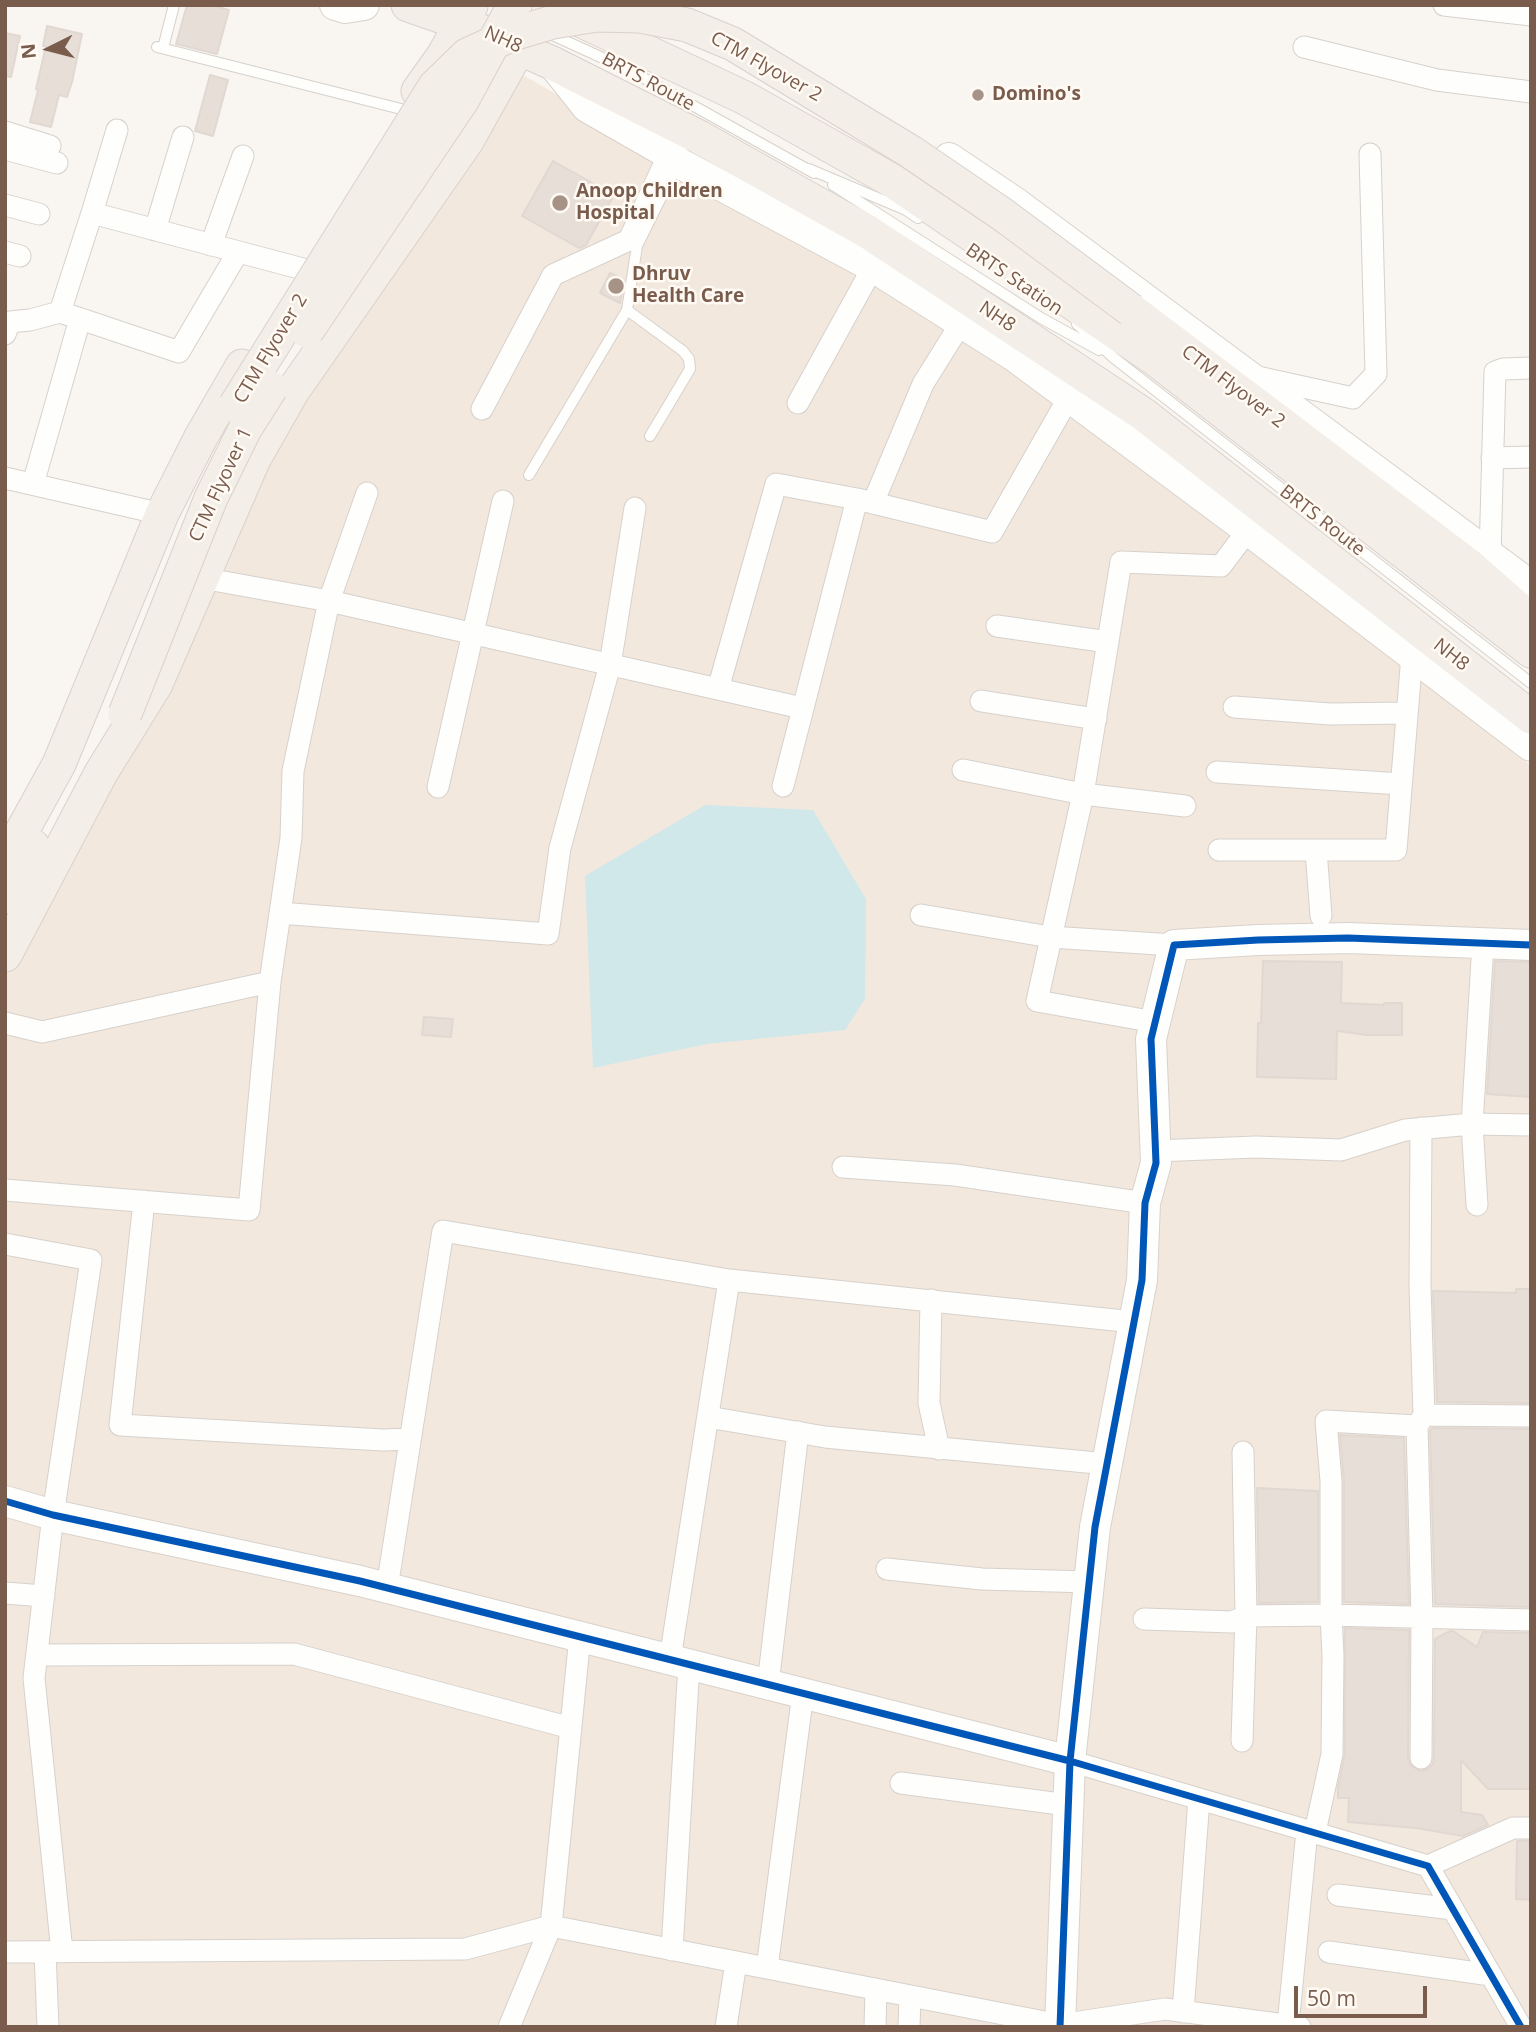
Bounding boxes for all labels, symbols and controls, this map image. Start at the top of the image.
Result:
north arrow [14,14,84,84]
street label: NH8 [480,22,526,58]
street label: CTM Flyover 2 [706,27,826,107]
text: N [14,42,42,60]
street label: BRTS Route [598,48,698,116]
place label: Domino's [992,84,1081,106]
marker: Domino's [970,87,986,103]
place label: Anoop Children Hospital [576,181,723,225]
marker: Anoop Children Hospital [550,193,570,213]
street label: BRTS Station [961,239,1067,321]
place label: Dhruv Health Care [632,264,744,308]
marker: Dhruv Health Care [606,276,626,296]
street label: CTM Flyover 2 [229,290,313,408]
street label: NH8 [974,297,1020,337]
street label: CTM Flyover 2 [1177,341,1289,433]
street label: CTM Flyover 1 [185,424,257,546]
street label: BRTS Route [1275,481,1369,561]
street label: NH8 [1429,634,1473,676]
scale bar [1298,1972,1431,2016]
text: 50 m [1307,1984,1356,2012]

